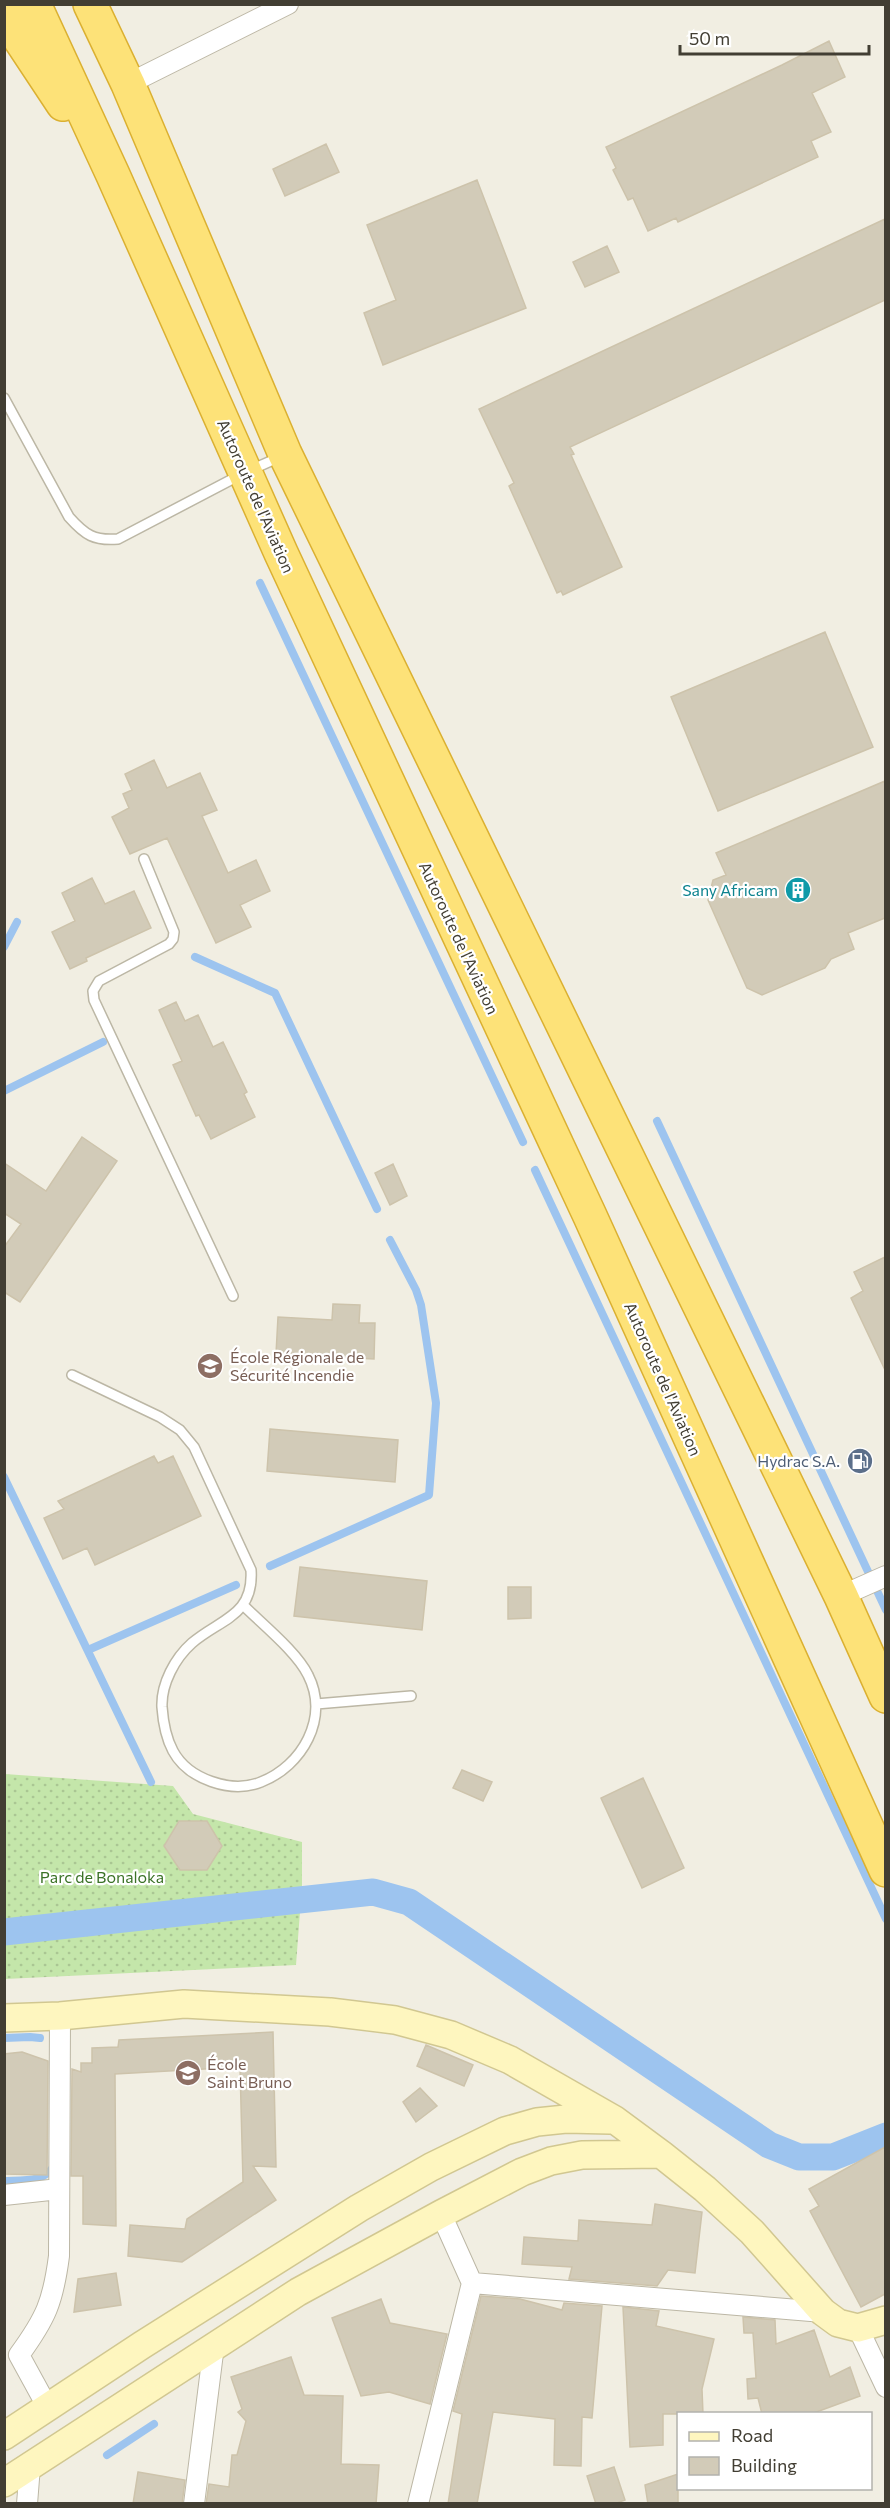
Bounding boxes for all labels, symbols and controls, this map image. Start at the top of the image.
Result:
scale bar [680,18,869,56]
text: 50 m [689,27,730,49]
street label: Autoroute de l'Aviation [214,416,299,576]
street label: Autoroute de l'Aviation [416,859,503,1017]
building icon: Sany Africam [783,875,813,905]
place label: Sany Africam [682,880,778,899]
street label: Autoroute de l'Aviation [621,1299,706,1459]
place label: École Régionale de Sécurité Incendie [230,1347,364,1384]
school or university icon: École Régionale de Sécurité Incendie [195,1351,225,1381]
fuel station icon: Hydrac S.A. [845,1446,875,1476]
place label: Hydrac S.A. [757,1451,840,1470]
park label: Parc de Bonaloka [40,1867,164,1886]
place label: École Saint Bruno [207,2054,292,2091]
school or university icon: École Saint Bruno [173,2058,203,2088]
legend [677,2412,872,2490]
text: Road [731,2424,773,2446]
text: Building [731,2454,797,2476]

